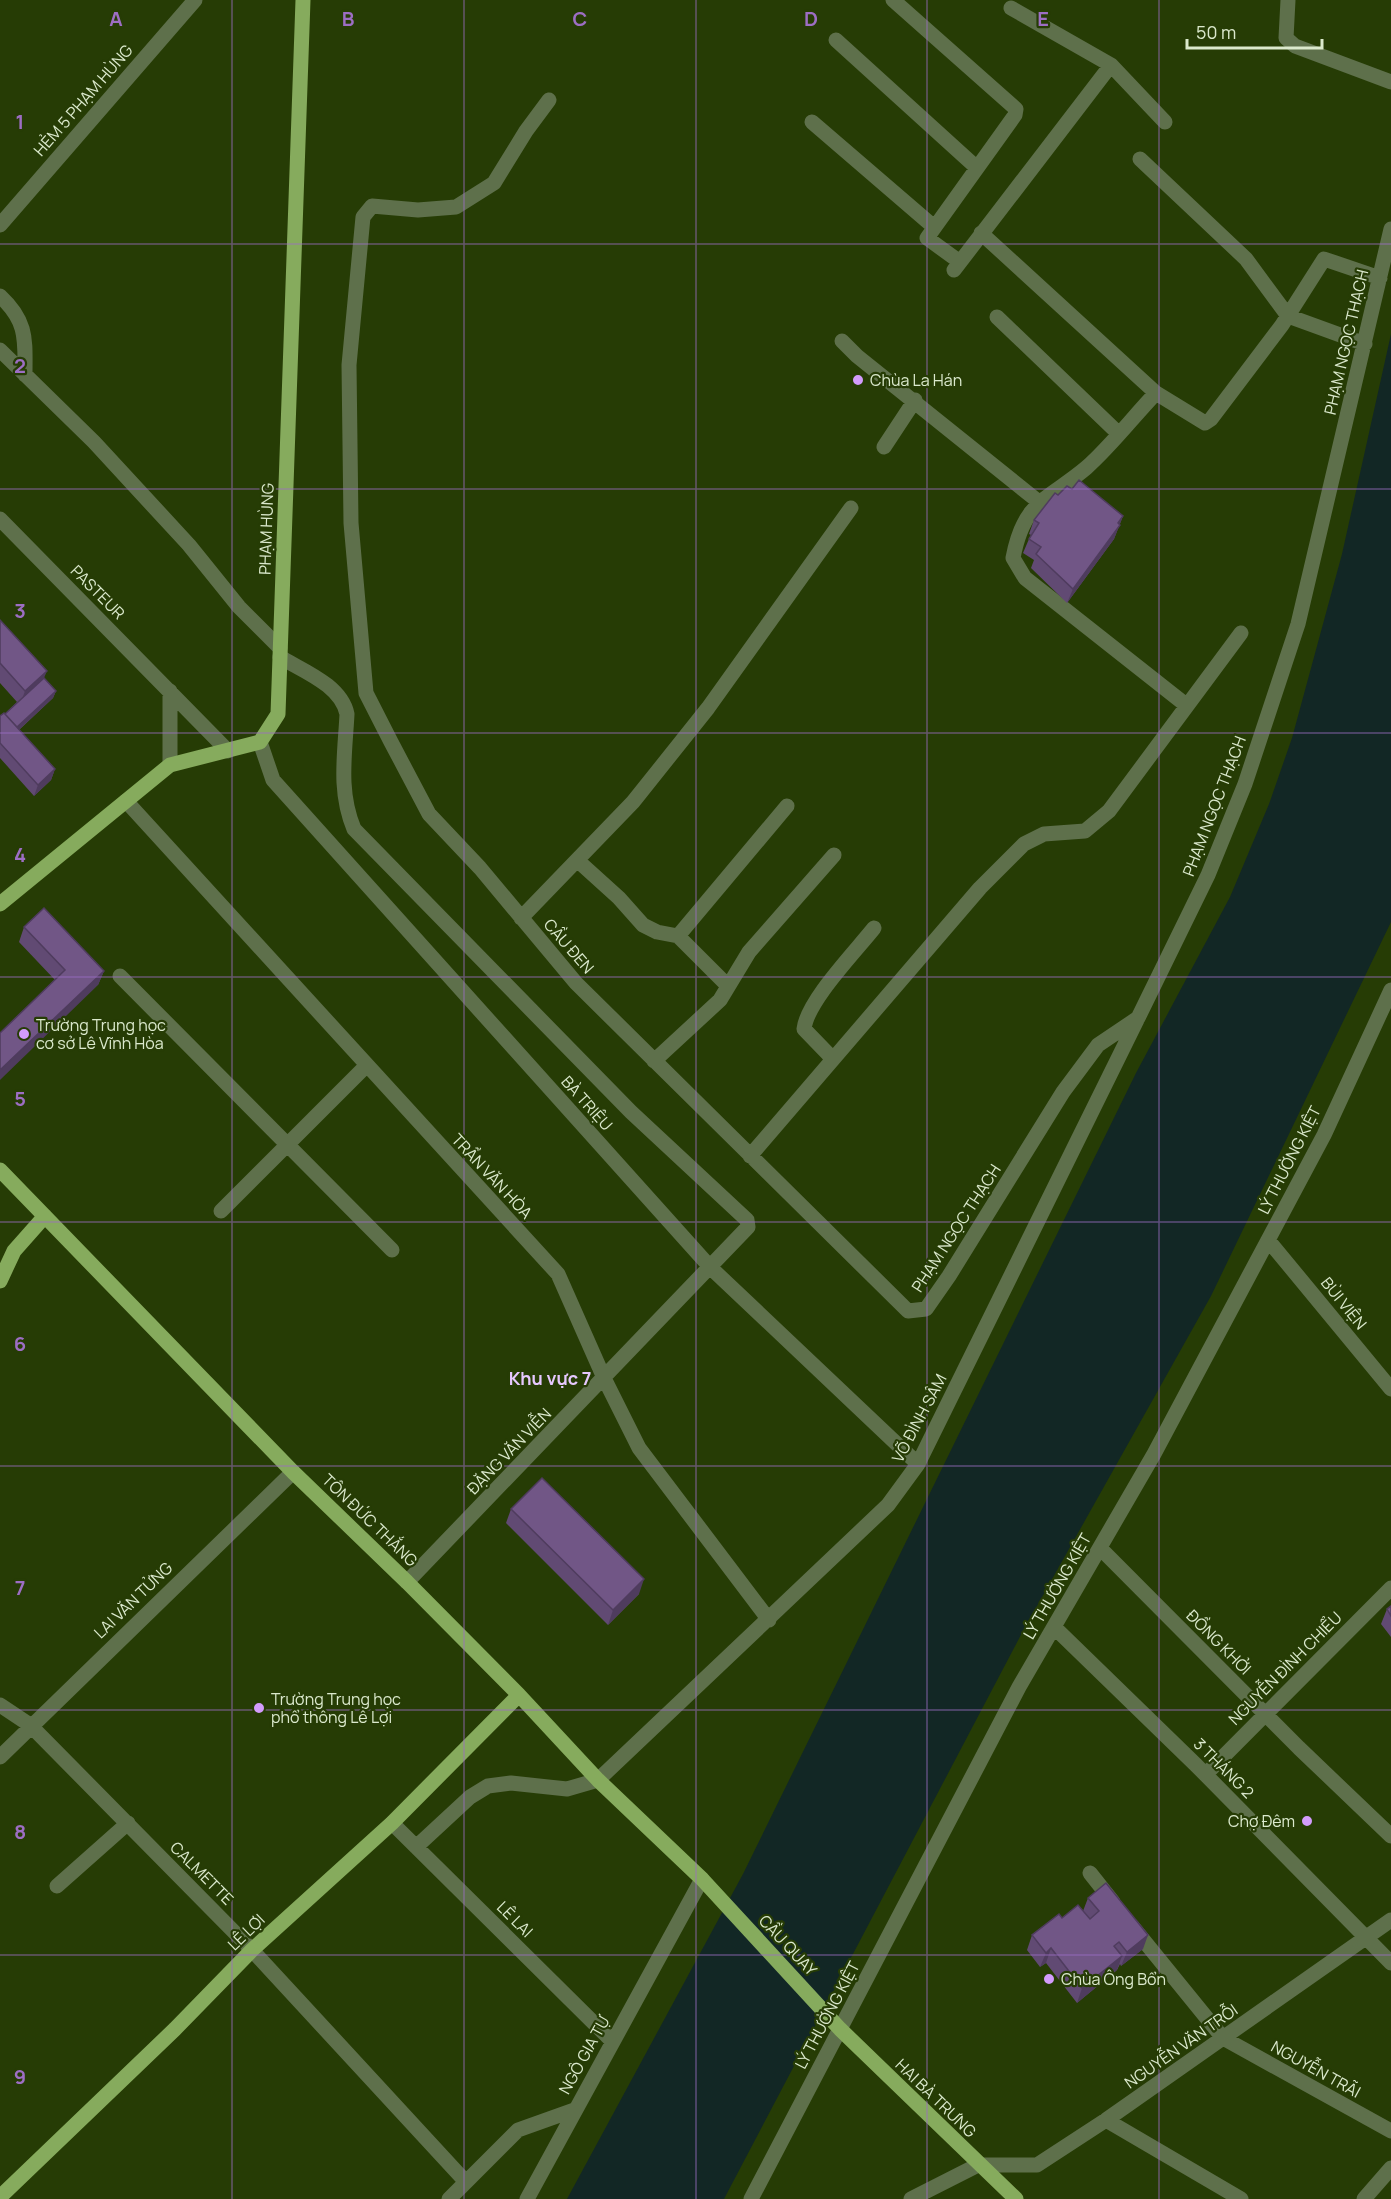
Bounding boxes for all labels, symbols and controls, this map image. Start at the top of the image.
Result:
text: A [109,5,123,32]
text: B [342,5,355,32]
text: C [573,5,587,32]
text: D [804,5,818,32]
text: E [1037,5,1049,32]
scale bar [1187,12,1322,50]
text: 50 m [1196,20,1236,44]
street label: HẺM 5 PHẠM HÙNG [28,40,138,160]
text: 1 [16,108,24,135]
street label: PHẠM NGỌC THẠCH [1319,267,1373,417]
text: 2 [14,352,26,379]
place label: Chùa La Hán [870,369,962,391]
marker: Chùa La Hán [851,373,865,387]
street label: PHẠM HÙNG [253,483,279,575]
street label: PASTEUR [66,560,130,624]
text: 3 [14,597,26,624]
street label: PHẠM NGỌC THẠCH [1177,733,1251,879]
text: 4 [14,841,26,868]
street label: CẦU ĐEN [539,913,600,978]
place label: Trường Trung học cơ sở Lê Vĩnh Hòa [36,1014,166,1054]
marker: Trường Trung học cơ sở Lê Vĩnh Hòa [17,1027,31,1041]
street label: BÀ TRIỆU [556,1071,618,1135]
text: 5 [14,1085,26,1112]
street label: LÝ THƯỜNG KIỆT [1252,1102,1326,1218]
street label: TRẦN VĂN HÒA [447,1128,538,1223]
street label: PHẠM NGỌC THẠCH [906,1160,1006,1296]
street label: BÙI VIỆN [1316,1272,1372,1334]
text: 6 [14,1330,26,1357]
district label: Khu vực 7 [509,1366,591,1390]
street label: VÕ ĐÌNH SÂM [887,1370,951,1466]
street label: ĐẶNG VĂN VIỄN [461,1402,556,1499]
street label: TÔN ĐỨC THẮNG [318,1468,423,1571]
street label: LÝ THƯỜNG KIỆT [1018,1529,1096,1643]
street label: LAI VĂN TỬNG [89,1557,177,1643]
text: 7 [15,1574,25,1601]
street label: ĐỒNG KHỞI [1182,1604,1257,1679]
street label: NGUYỄN ĐÌNH CHIỂU [1223,1606,1347,1730]
place label: Trường Trung học phổ thông Lê Lợi [271,1688,401,1728]
marker: Trường Trung học phổ thông Lê Lợi [252,1701,266,1715]
street label: 3 THÁNG 2 [1189,1733,1259,1803]
place label: Chợ Đêm [1228,1810,1295,1832]
marker: Chợ Đêm [1300,1814,1314,1828]
text: 8 [14,1818,26,1845]
street label: CALMETTE [166,1837,238,1909]
street label: LÊ LAI [492,1896,538,1942]
street label: LÊ LỢI [223,1909,269,1955]
street label: CẦU QUAY [754,1909,823,1980]
street label: LÝ THƯỜNG KIỆT [789,1957,865,2073]
place label: Chùa Ông Bổn [1061,1968,1166,1990]
marker: Chùa Ông Bổn [1042,1972,1056,1986]
street label: NGUYỄN VĂN TRỖI [1119,1998,1242,2093]
street label: NGÔ GIA TỰ [553,2011,615,2098]
street label: NGUYỄN TRÃI [1267,2034,1365,2103]
street label: HAI BÀ TRƯNG [891,2054,981,2142]
text: 9 [14,2063,26,2090]

